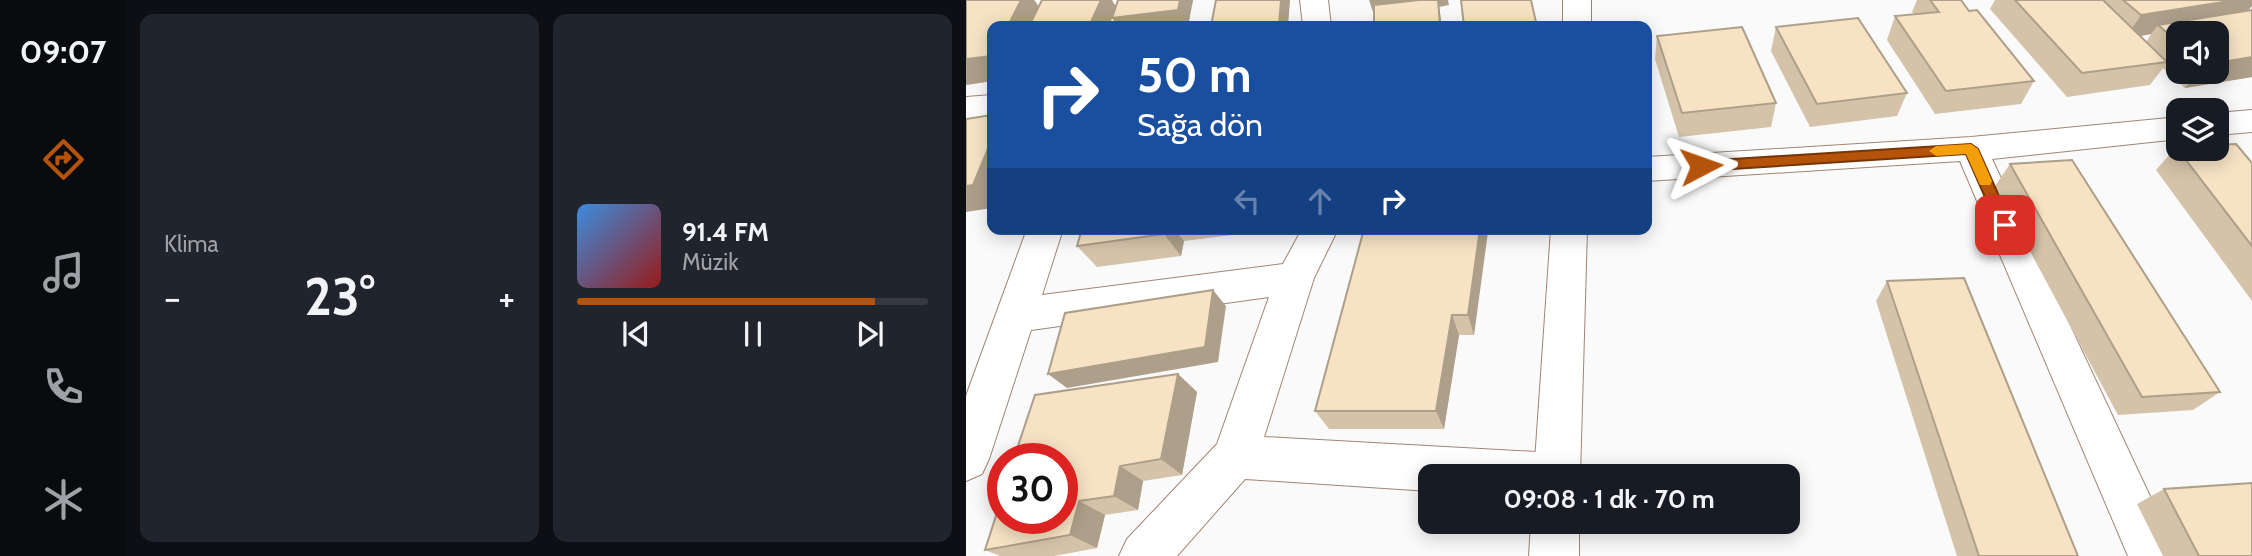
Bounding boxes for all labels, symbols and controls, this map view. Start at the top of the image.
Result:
map controls [2166,21,2229,161]
button: sound [2166,21,2229,84]
text: 09:07 [20,32,106,71]
text: 50 m [1137,45,1252,104]
icon: right [1022,49,1113,140]
button: layers [2166,98,2229,161]
text: Sağa dön [1137,105,1263,144]
position arrow [1664,129,1738,203]
icon: directions [39,135,88,184]
icon: left [1228,182,1266,220]
icon: ahead [1301,182,1339,220]
icon: right [1374,182,1412,220]
pin [1975,195,2035,255]
icon: arrive [1986,206,2024,244]
text: 91.4 FM [682,216,769,248]
text: Klima [164,230,219,258]
icon: music [39,248,88,297]
text: Müzik [682,248,738,276]
text: 23° [304,265,375,328]
text: − [164,274,181,321]
text: + [498,274,515,321]
icon: previous [617,315,655,353]
icon: pause [734,315,772,353]
icon: next [851,315,889,353]
icon: phone [39,362,88,411]
speed limit sign: 30 [987,443,1078,534]
icon: climate [39,475,88,524]
text: 09:08 · 1 dk · 70 m [1504,483,1715,515]

